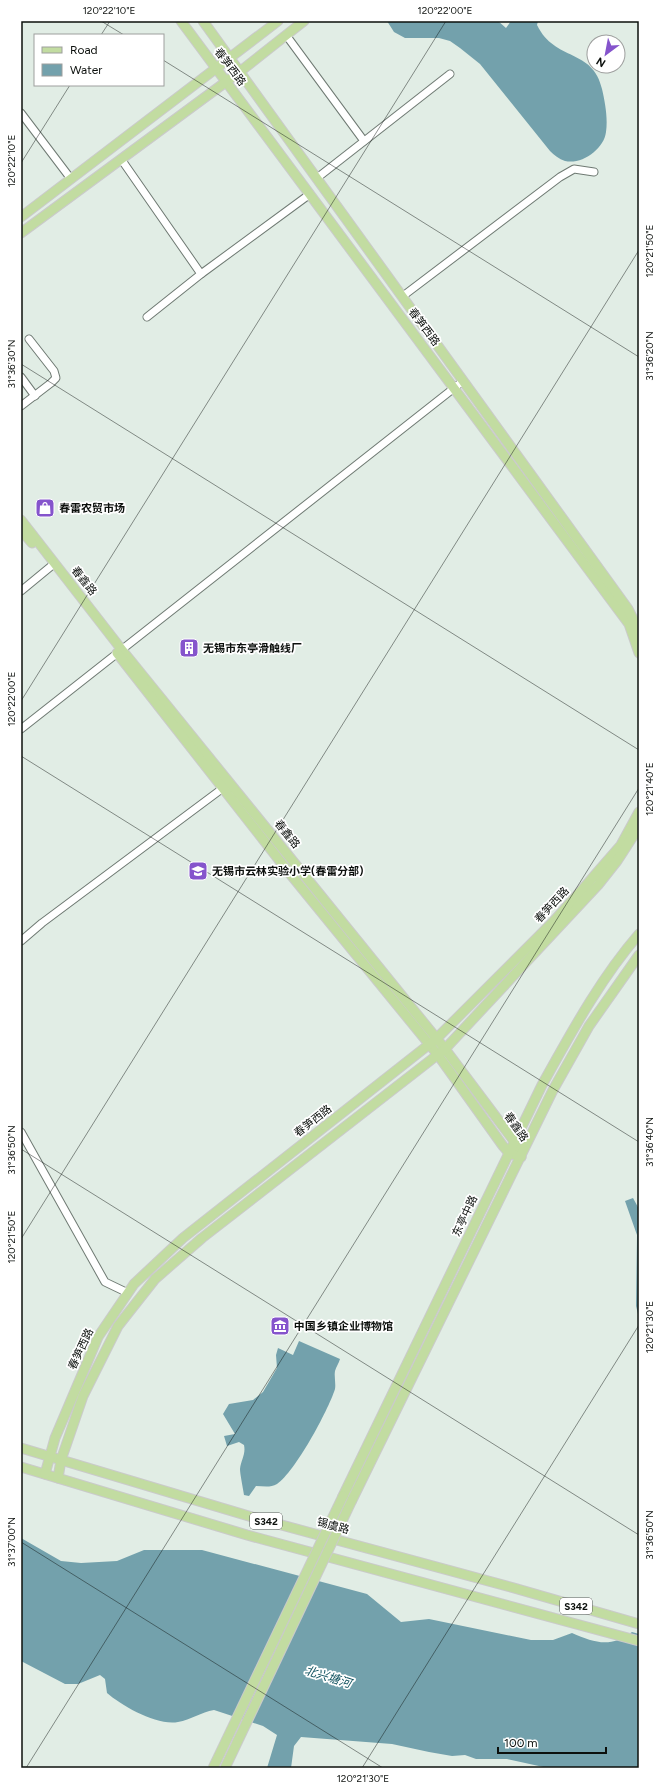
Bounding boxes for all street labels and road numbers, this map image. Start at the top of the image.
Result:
street label: 春笋西路 [212,46,248,88]
street label: 春笋西路 [406,306,442,348]
street label: 春鑫路 [69,564,99,598]
street label: 春鑫路 [272,817,302,851]
street label: 春笋西路 [532,884,572,926]
street label: 春笋西路 [292,1102,334,1140]
street label: 春鑫路 [501,1110,531,1144]
street label: 东亭中路 [450,1193,480,1239]
street label: 春笋西路 [66,1326,96,1372]
road number: S342 [250,1513,282,1529]
street label: 锡虞路 [315,1515,351,1537]
road number: S342 [560,1598,592,1614]

